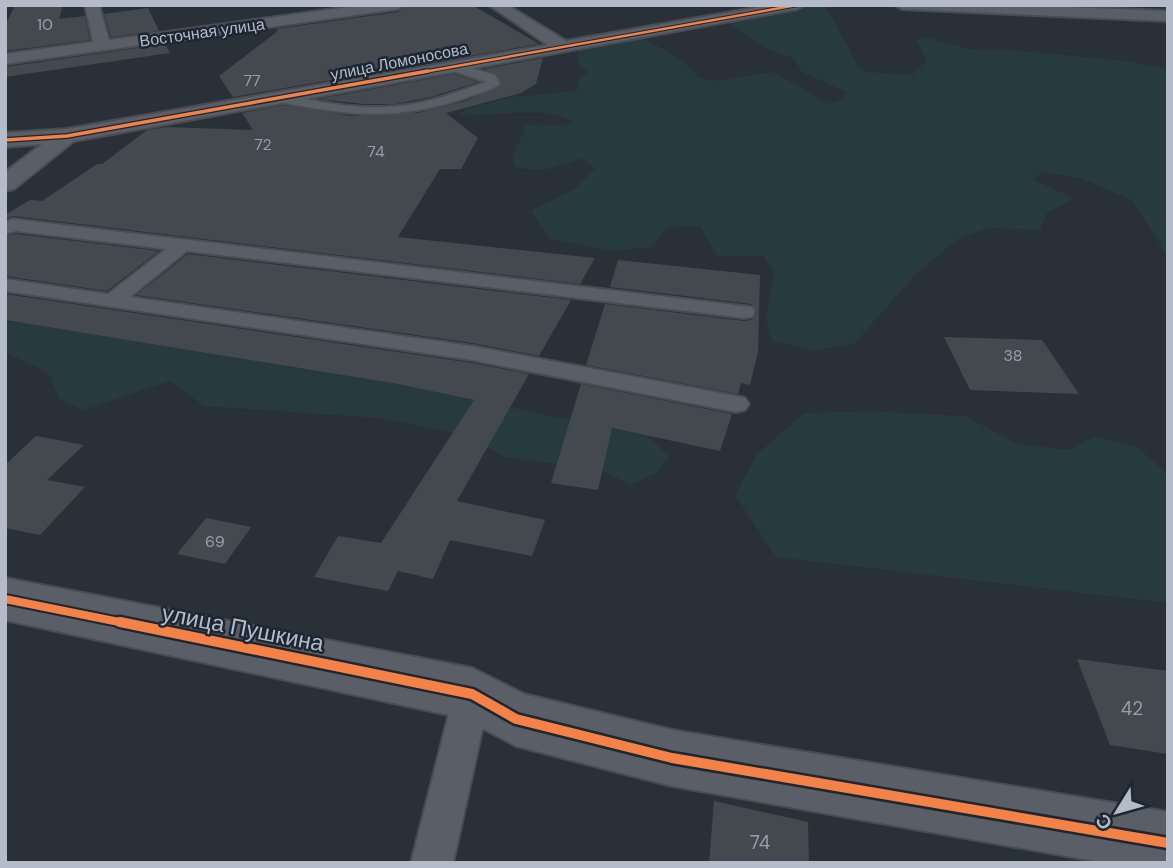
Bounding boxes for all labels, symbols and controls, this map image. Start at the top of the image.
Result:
street label: Восточная улица [138,13,266,52]
house number: 10 [37,14,53,35]
street label: улица Ломоносова [329,38,470,85]
house number: 77 [243,70,261,91]
house number: 72 [254,134,272,155]
house number: 74 [367,141,385,162]
house number: 38 [1003,345,1023,366]
house number: 69 [205,531,225,552]
street label: улица Пушкина [160,598,327,658]
house number: 42 [1121,696,1143,721]
north arrow [1082,777,1152,847]
text: С [1090,809,1118,835]
house number: 74 [750,830,770,855]

